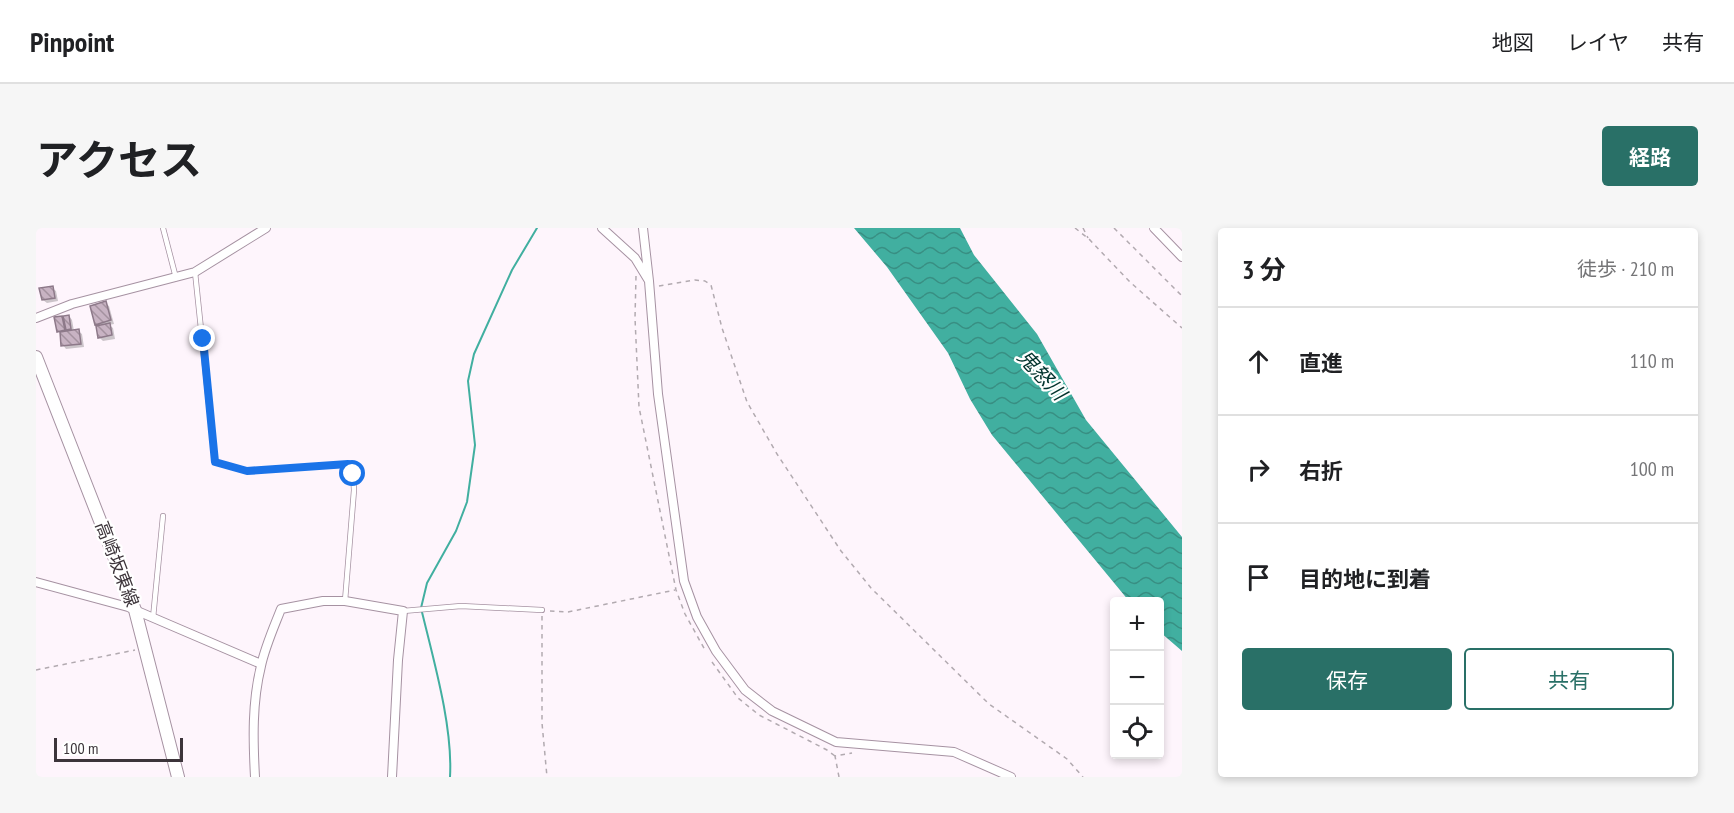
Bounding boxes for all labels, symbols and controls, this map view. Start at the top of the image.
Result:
text: Pinpoint [30,23,114,60]
text: 地図 [1492,29,1534,56]
text: レイヤ [1567,29,1629,56]
text: 共有 [1662,29,1704,56]
button: 経路 [1602,126,1698,186]
text: アクセス [36,132,202,187]
text: 3 分 [1242,253,1286,286]
text: 徒歩 · 210 m [1577,256,1674,282]
route end [189,325,215,351]
water label: 鬼怒川 [1012,344,1073,407]
icon: ahead [1242,345,1275,378]
text: 110 m [1630,348,1674,374]
text: 直進 [1299,349,1343,377]
icon: right [1242,453,1275,486]
text: 100 m [1630,456,1674,482]
text: 右折 [1299,457,1343,485]
route start [339,460,365,486]
street label: 高崎坂東線 [91,518,144,610]
icon: arrive [1242,561,1275,594]
text: 目的地に到着 [1299,565,1431,593]
map controls [1110,597,1164,759]
button: + [1110,597,1164,651]
button: 保存 [1242,648,1452,710]
button: 共有 [1464,648,1674,710]
button: − [1110,651,1164,705]
button: locate [1110,705,1164,759]
scale bar [54,735,183,762]
text: 100 m [63,738,98,758]

